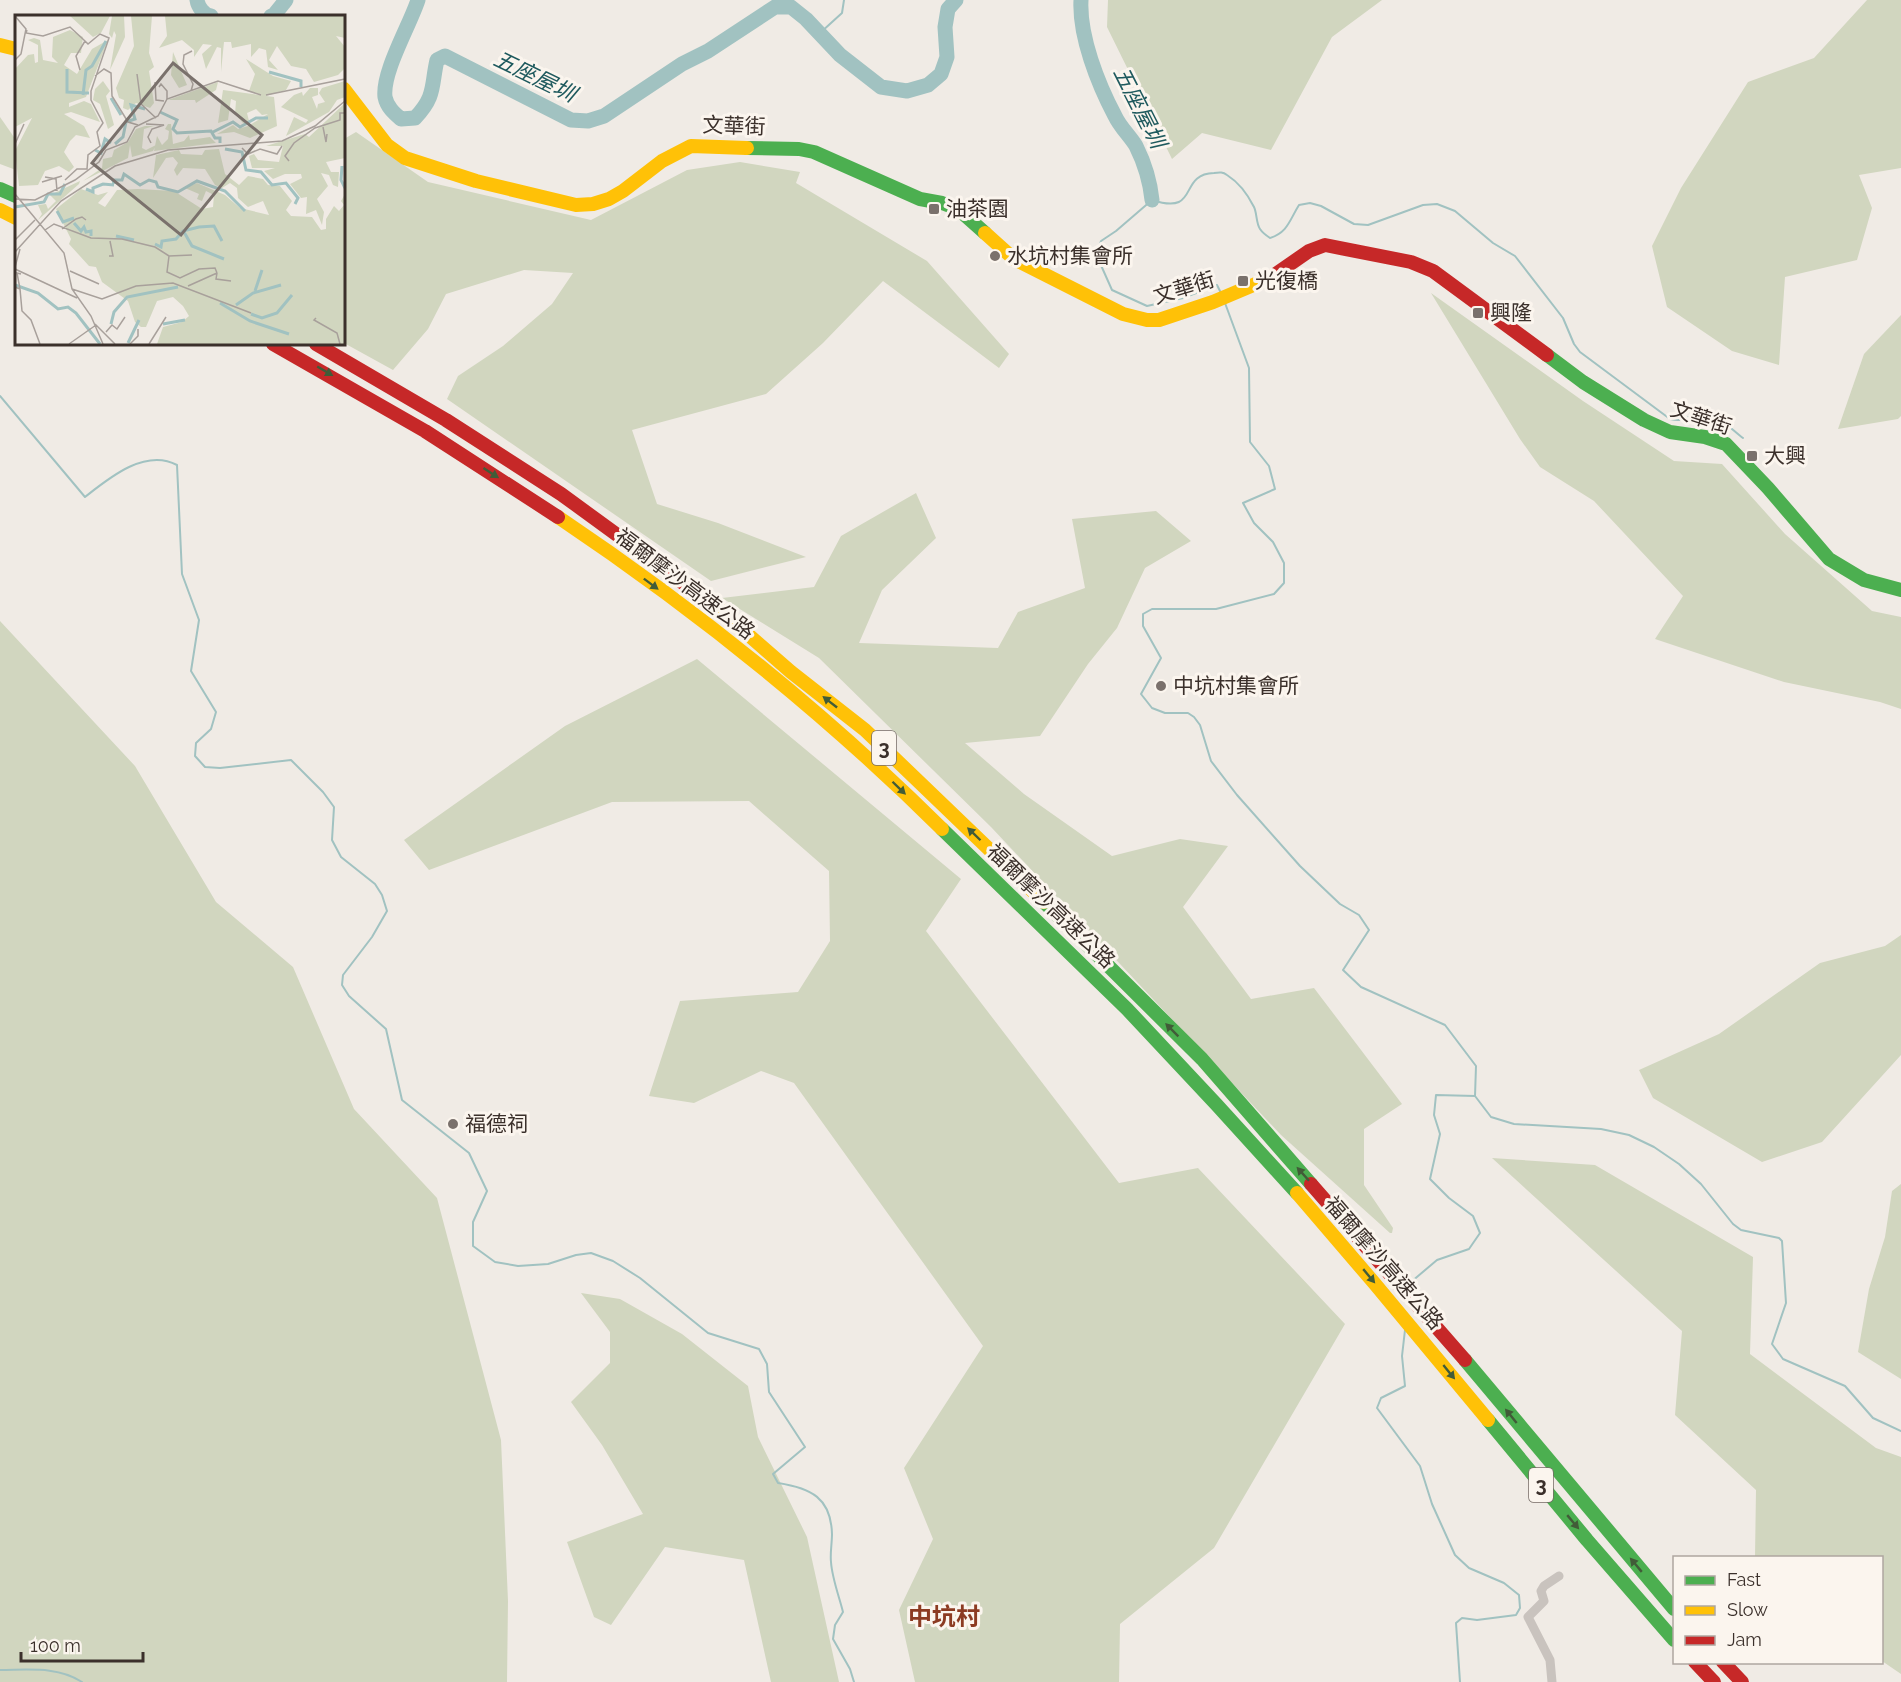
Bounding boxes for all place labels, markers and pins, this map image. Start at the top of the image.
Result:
place label: 油茶園 [946,196,1009,221]
marker: 油茶園 [927,202,941,216]
place label: 水坑村集會所 [1007,243,1133,268]
marker: 水坑村集會所 [988,249,1002,263]
place label: 光復橋 [1255,268,1318,293]
marker: 光復橋 [1236,274,1250,288]
place label: 興隆 [1490,300,1532,325]
marker: 興隆 [1471,306,1485,320]
place label: 大興 [1764,443,1806,468]
marker: 大興 [1745,449,1759,463]
place label: 中坑村集會所 [1173,673,1299,698]
marker: 中坑村集會所 [1154,679,1168,693]
place label: 福德祠 [465,1111,528,1136]
marker: 福德祠 [446,1117,460,1131]

